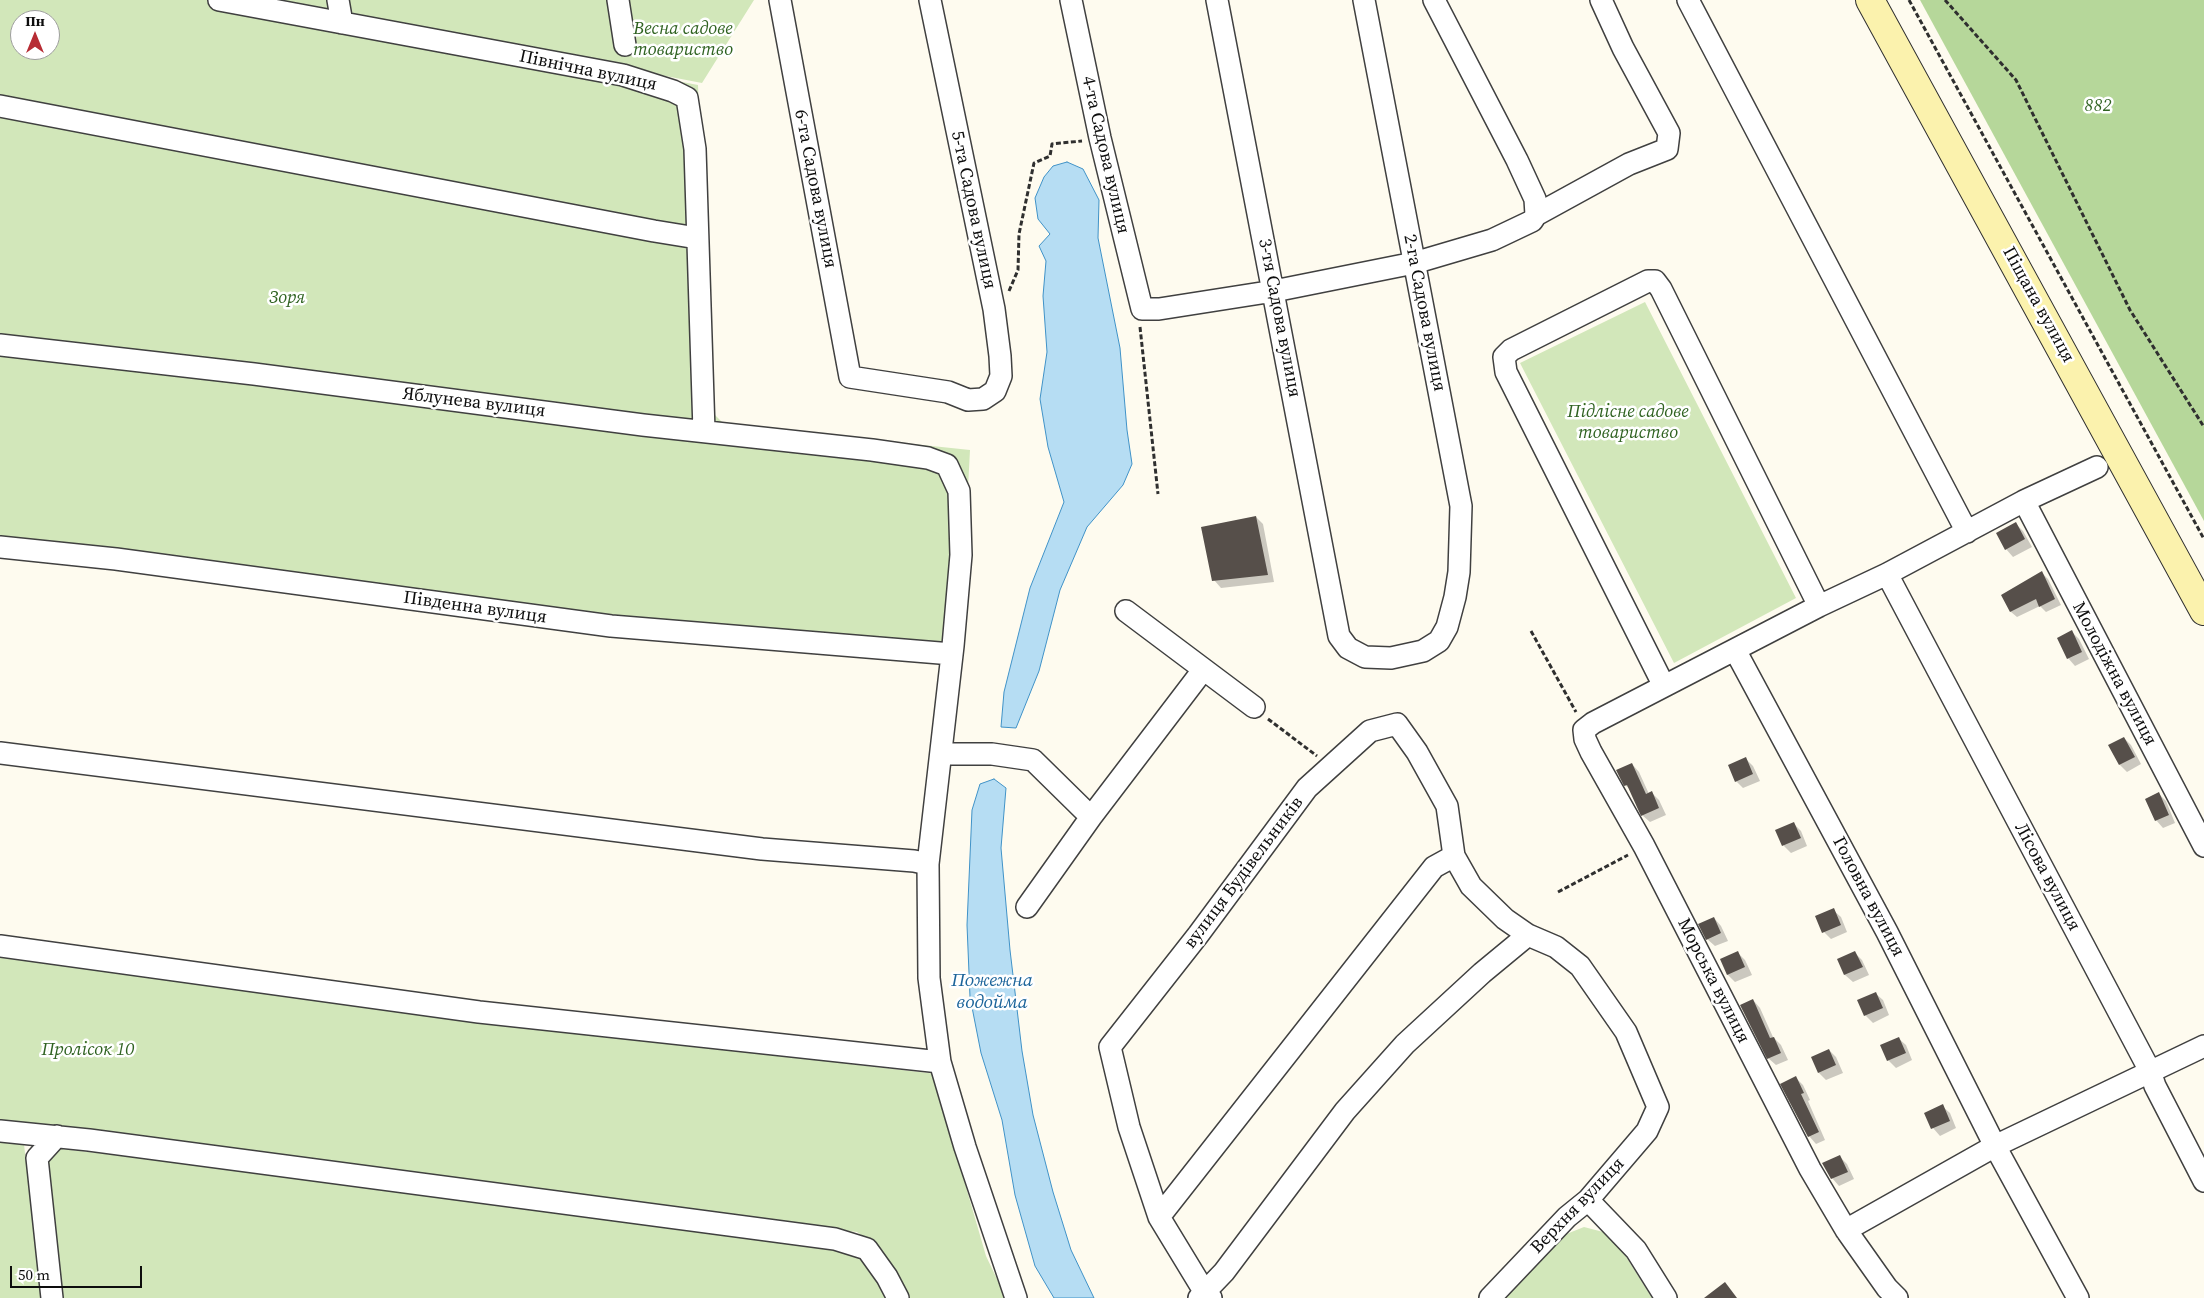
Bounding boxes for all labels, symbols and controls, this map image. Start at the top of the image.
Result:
north arrow [10,10,60,60]
text: Пн [25,11,45,31]
park label: Весна садове товариство [633,18,733,60]
street label: Північна вулиця [517,46,659,96]
street label: 4-та Садова вулиця [1076,74,1134,236]
park label: 882 [2084,95,2112,117]
street label: 6-та Садова вулиця [789,108,841,270]
street label: 5-та Садова вулиця [946,129,1000,291]
street label: 2-га Садова вулиця [1398,233,1450,393]
street label: 3-тя Садова вулиця [1253,237,1305,399]
street label: Піщана вулиця [1997,243,2079,367]
park label: Зоря [269,287,305,309]
street label: Яблунева вулиця [401,384,547,422]
park label: Підлісне садове товариство [1567,401,1689,444]
street label: Південна вулиця [402,587,548,629]
street label: Молодіжна вулиця [2067,599,2161,749]
street label: вулиця Будівельників [1180,793,1308,953]
street label: Лісова вулиця [2009,819,2085,935]
street label: Головна вулиця [1827,833,1909,961]
street label: Морська вулиця [1672,915,1754,1047]
water label: Пожежна водойма [951,970,1033,1014]
park label: Пролісок 10 [41,1039,135,1061]
street label: Верхня вулиця [1527,1153,1629,1259]
scale bar [12,1256,145,1288]
text: 50 m [18,1264,50,1285]

